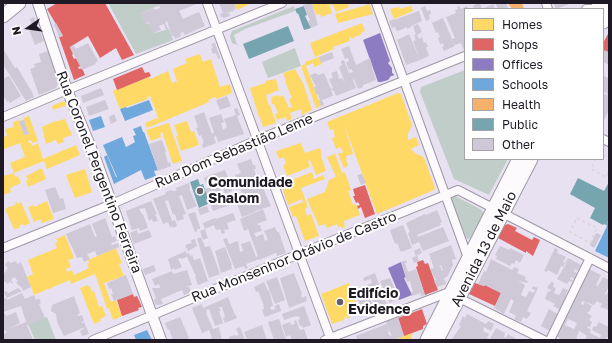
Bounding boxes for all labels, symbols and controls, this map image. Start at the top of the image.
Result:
north arrow [8,8,48,48]
legend [464,8,604,160]
text: Homes [502,17,542,32]
text: N [9,25,23,36]
text: Shops [502,37,538,52]
text: Offices [502,57,543,72]
street label: Rua Coronel Pergentino Ferreira [53,69,145,275]
text: Schools [502,77,548,92]
text: Health [502,97,541,112]
street label: Rua Dom Sebastião Leme [153,110,315,192]
text: Public [502,117,538,132]
text: Other [502,137,535,152]
place label: Comunidade Shalom [208,175,293,208]
marker: Comunidade Shalom [195,186,205,196]
street label: Avenida 13 de Maio [448,188,520,310]
street label: Rua Monsenhor Otávio de Castro [189,208,399,306]
place label: Edifício Evidence [348,286,410,318]
marker: Edifício Evidence [335,297,345,307]

